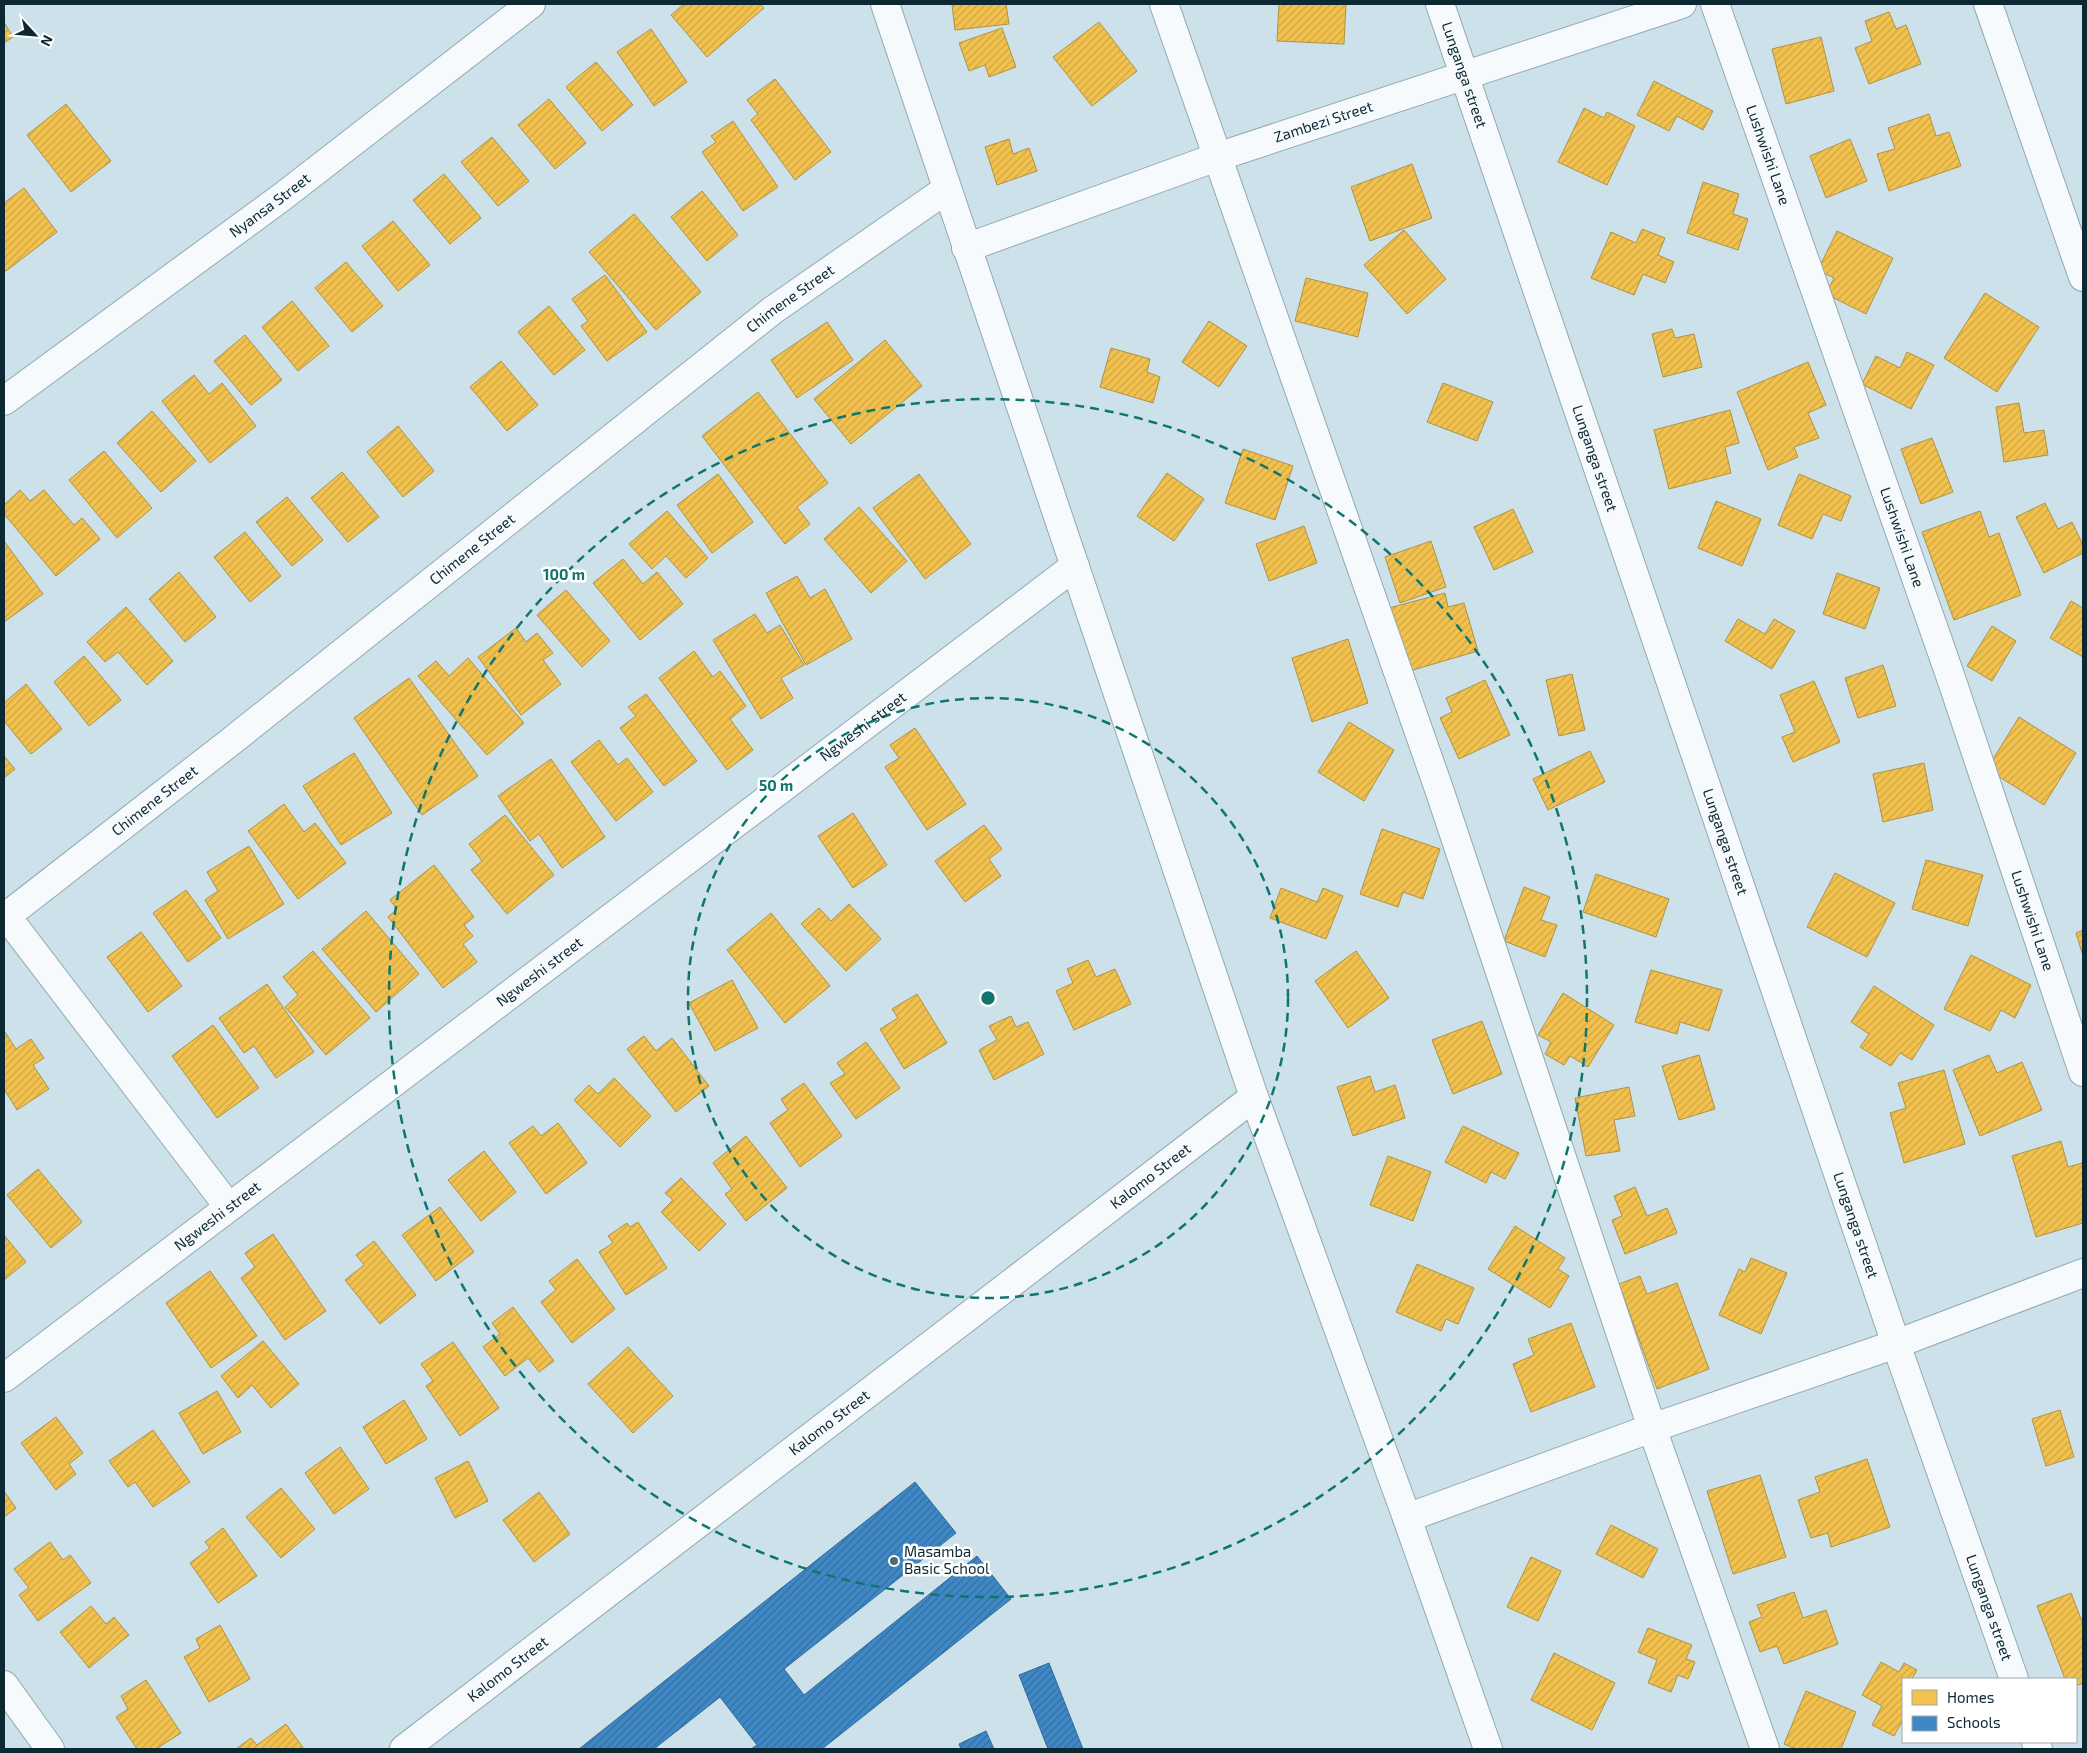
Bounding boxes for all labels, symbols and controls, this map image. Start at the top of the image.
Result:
north arrow [10,10,60,60]
street label: Lunganga street [1439,19,1492,130]
text: N [37,33,57,49]
street label: Zambezi Street [1271,96,1375,146]
street label: Lushwishi Lane [1743,102,1795,207]
street label: Nyansa Street [225,168,313,241]
street label: Chimene Street [742,260,837,336]
street label: Lunganga street [1569,403,1622,514]
street label: Lushwishi Lane [1877,484,1928,589]
street label: Chimene Street [425,509,518,588]
text: 100 m [543,565,585,583]
street label: Ngweshi street [816,687,909,764]
street label: Chimene Street [108,761,201,839]
text: 50 m [759,776,793,794]
street label: Lunganga street [1700,786,1753,897]
street label: Lushwishi Lane [2008,868,2058,973]
street label: Ngweshi street [492,933,586,1010]
centre of rings [979,989,997,1007]
street label: Kalomo Street [1106,1139,1194,1212]
street label: Lunganga street [1830,1169,1883,1281]
street label: Ngweshi street [170,1177,264,1254]
street label: Kalomo Street [785,1385,873,1459]
place label: Masamba Basic School [904,1542,990,1577]
street label: Lunganga street [1963,1552,2017,1663]
marker: Masamba Basic School [888,1555,900,1567]
street label: Kalomo Street [463,1632,551,1705]
legend [1902,1678,2077,1743]
text: Homes [1947,1688,1994,1706]
text: Schools [1947,1713,2001,1731]

